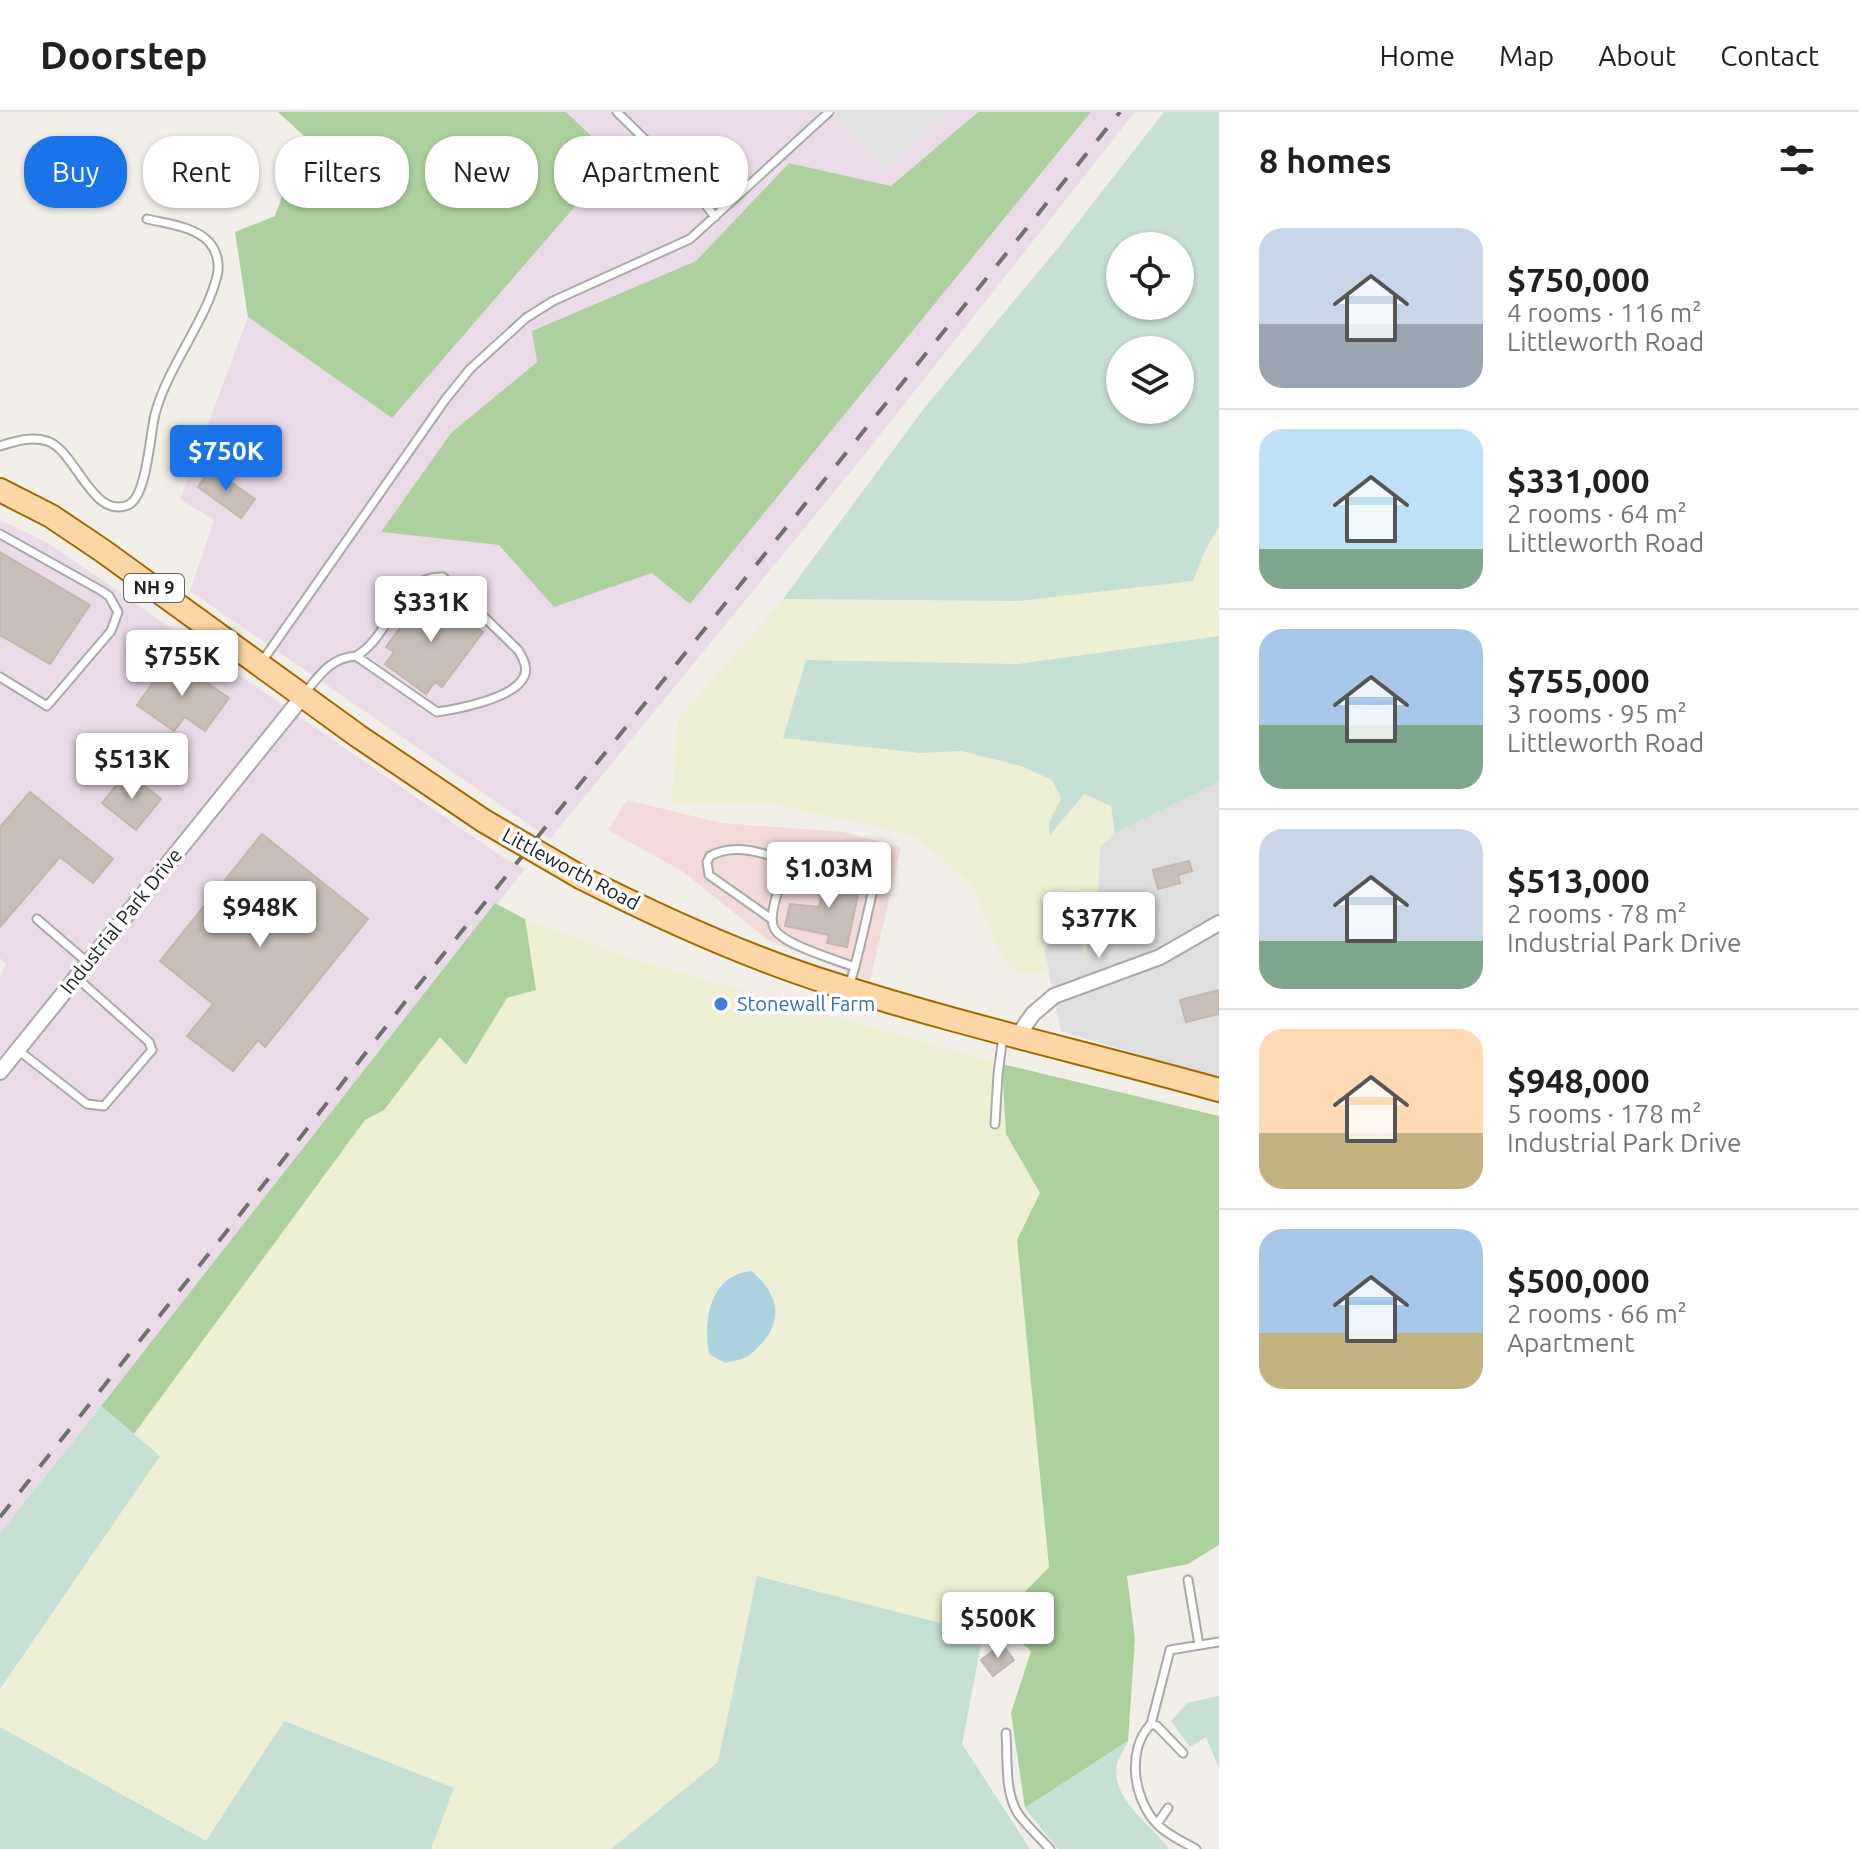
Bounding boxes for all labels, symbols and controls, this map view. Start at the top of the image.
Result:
text: Doorstep [40,34,207,76]
text: Home [1380,40,1455,71]
text: Map [1499,40,1554,71]
text: About [1598,40,1676,71]
text: Contact [1720,40,1819,71]
chip: Buy [24,136,127,208]
chip: Rent [143,136,259,208]
chip: Filters [275,136,409,208]
chip: New [425,136,538,208]
chip: Apartment [554,136,748,208]
icon: filters [1775,138,1819,182]
text: 8 homes [1259,141,1392,179]
map controls [1106,232,1194,424]
button: locate [1106,232,1194,320]
icon: home [1323,260,1419,356]
text: $750,000 [1507,260,1650,298]
text: 4 rooms · 116 m² [1507,298,1702,327]
text: Littleworth Road [1507,327,1704,356]
button: layers [1106,336,1194,424]
pin: $750K [170,425,282,493]
text: $750K [188,436,264,465]
icon: home [1323,461,1419,557]
text: $331,000 [1507,461,1650,499]
text: 2 rooms · 64 m² [1507,499,1687,528]
text: Littleworth Road [1507,528,1704,557]
road number: NH 9 [124,574,184,602]
pin: $331K [375,576,487,644]
text: $331K [393,587,469,616]
pin: $755K [126,630,238,698]
text: $755K [144,641,220,670]
icon: home [1323,661,1419,757]
text: $755,000 [1507,661,1650,699]
text: 3 rooms · 95 m² [1507,699,1687,728]
text: Littleworth Road [1507,728,1704,757]
pin: $513K [76,733,188,801]
text: $513K [94,744,170,773]
street label: Littleworth Road [499,823,644,914]
pin: $1.03M [764,842,894,910]
street label: Industrial Park Drive [55,843,186,998]
text: $1.03M [785,853,873,882]
icon: home [1323,861,1419,957]
text: $513,000 [1507,861,1650,899]
pin: $948K [204,881,316,949]
text: $948K [222,892,298,921]
pin: $377K [1043,892,1155,960]
text: 2 rooms · 78 m² [1507,899,1687,928]
text: $377K [1061,903,1137,932]
text: Industrial Park Drive [1507,928,1741,957]
place label: Stonewall Farm [737,992,875,1015]
marker: Stonewall Farm [712,995,730,1013]
icon: home [1323,1061,1419,1157]
text: $948,000 [1507,1061,1650,1099]
text: 5 rooms · 178 m² [1507,1099,1702,1128]
text: Industrial Park Drive [1507,1128,1741,1157]
icon: home [1323,1261,1419,1357]
text: $500,000 [1507,1261,1650,1299]
text: 2 rooms · 66 m² [1507,1299,1687,1328]
text: Apartment [1507,1328,1634,1357]
pin: $500K [942,1592,1054,1660]
text: $500K [960,1603,1036,1632]

